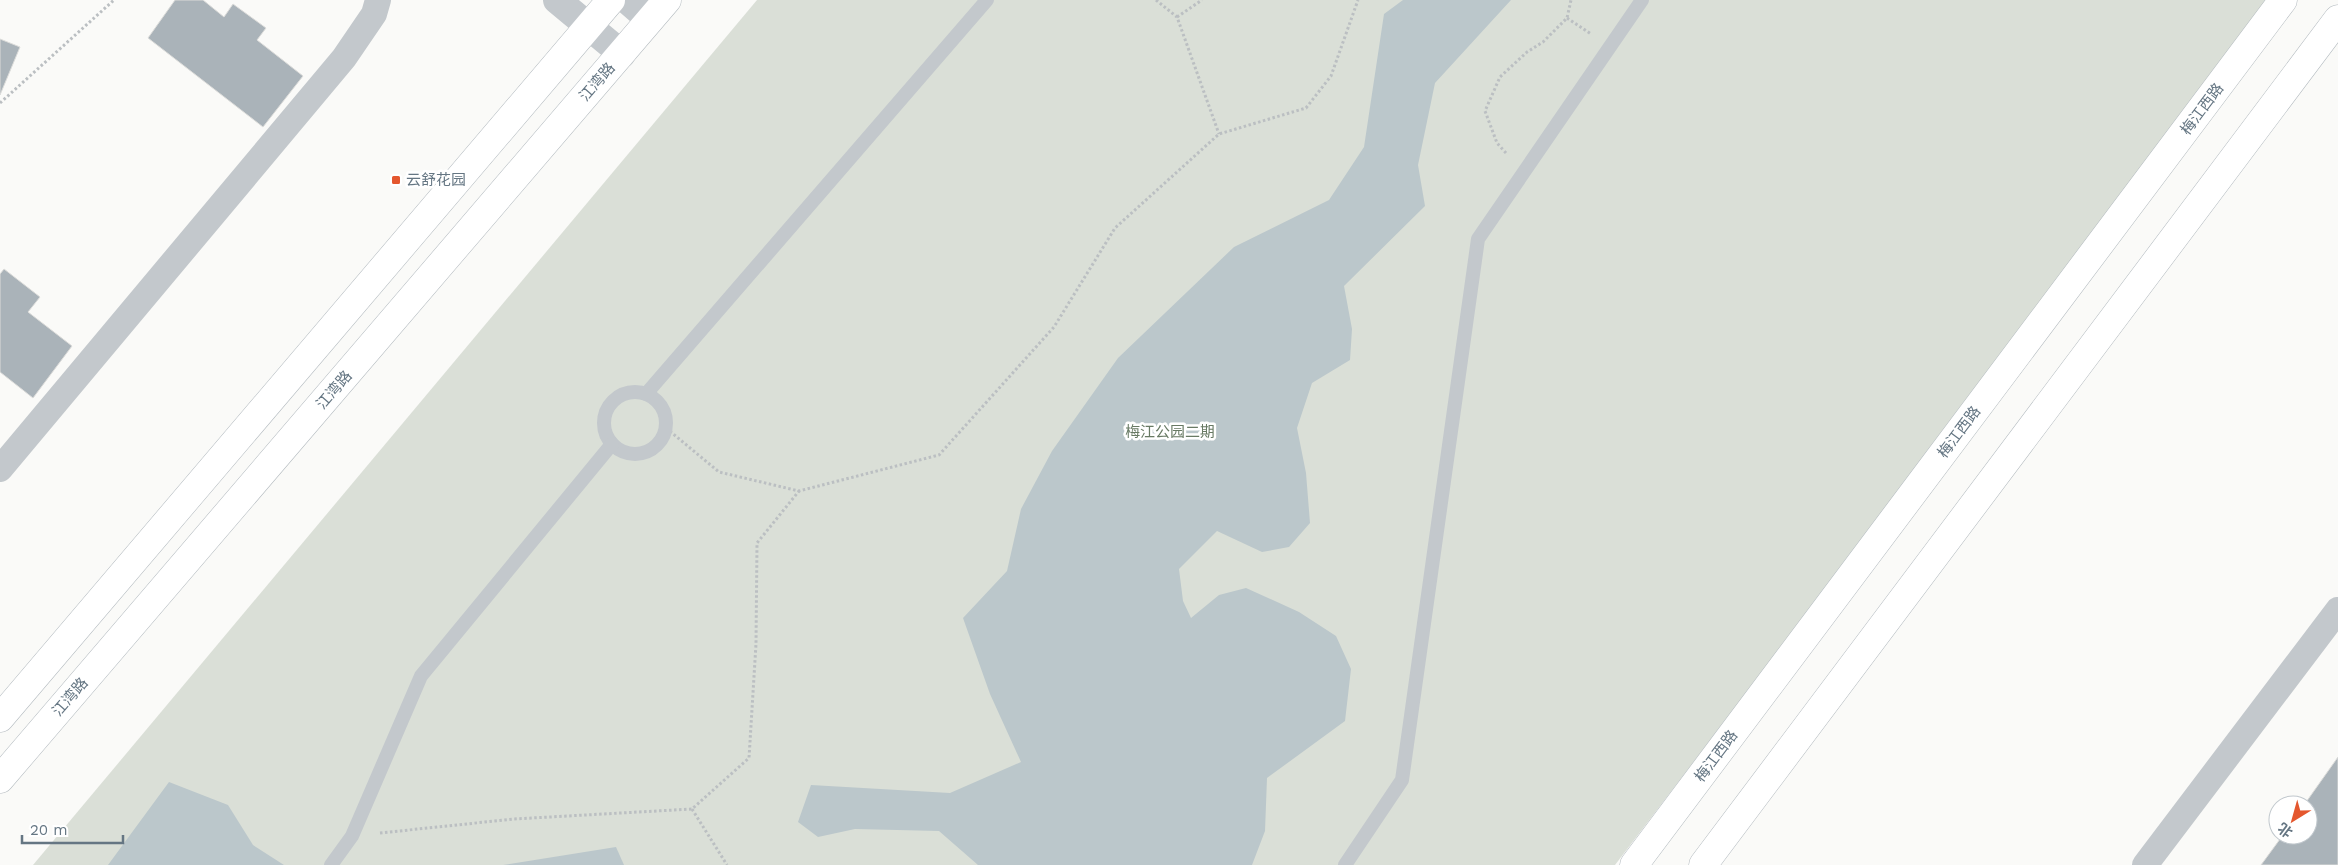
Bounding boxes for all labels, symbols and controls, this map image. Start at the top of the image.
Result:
street label: 江湾路 [575,59,619,105]
street label: 梅江西路 [2177,80,2227,138]
place label: 云舒花园 [406,171,466,189]
marker: 云舒花园 [390,174,402,186]
street label: 江湾路 [312,367,356,413]
street label: 梅江西路 [1934,403,1984,461]
park label: 梅江公园二期 [1125,423,1215,441]
street label: 江湾路 [48,674,92,720]
street label: 梅江西路 [1691,727,1741,785]
north arrow [2268,795,2318,845]
scale bar [22,812,124,844]
text: 北 [2275,820,2296,841]
text: 20 m [30,821,68,839]

